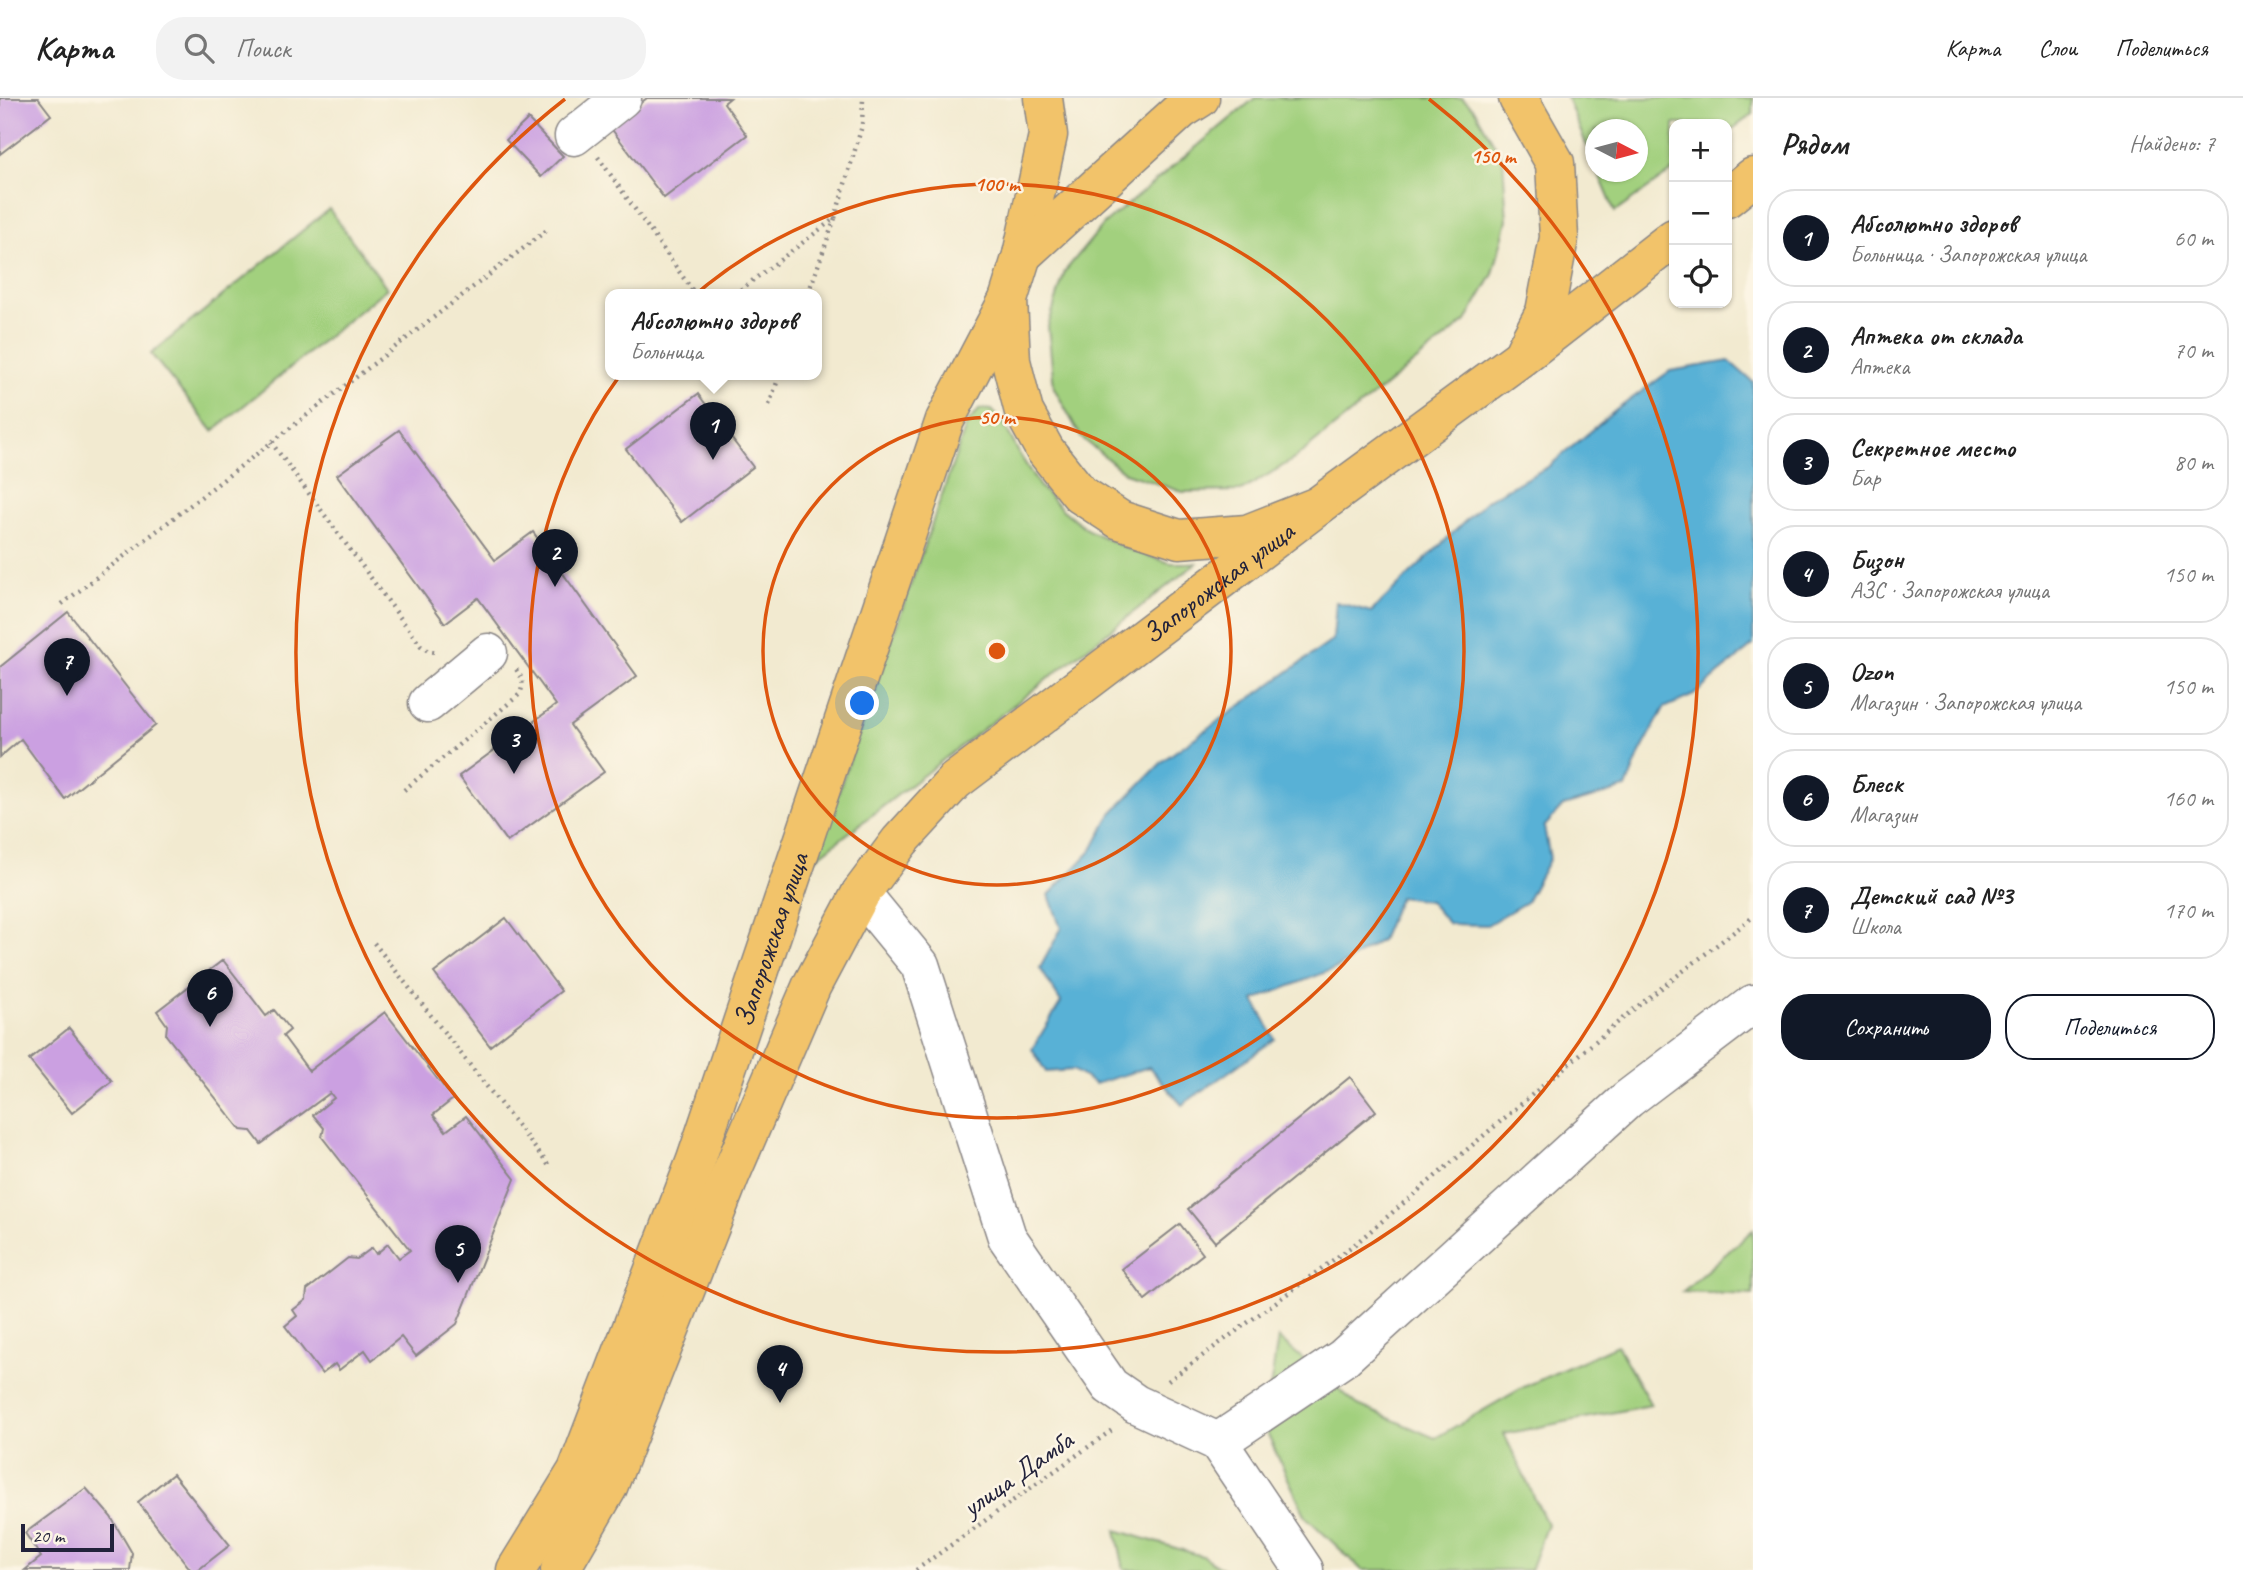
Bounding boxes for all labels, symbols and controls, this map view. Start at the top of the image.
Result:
search box [156,17,646,80]
text: Карта [35,27,114,69]
icon: search [180,29,218,67]
text: Поиск [236,32,290,65]
text: Карта [1946,33,2000,63]
text: Слои [2038,33,2077,63]
text: Поделиться [2115,33,2208,63]
north arrow [1585,119,1648,182]
map controls [1669,119,1732,308]
button: + [1669,119,1732,182]
text: Рядом [1781,125,1848,163]
text: Найдено: 7 [2129,129,2215,158]
text: 150 m [1470,143,1518,169]
text: 100 m [974,171,1022,197]
button: − [1669,182,1732,245]
text: Абсолютно здоров [1850,207,2017,240]
text: 1 [1801,224,1811,253]
text: 60 m [2174,224,2213,253]
text: Больница · Запорожская улица [1850,240,2087,269]
button: locate [1669,245,1732,308]
popup [605,289,822,380]
text: Абсолютно здоров [630,304,797,337]
text: Аптека от склада [1850,319,2022,352]
text: 2 [1801,336,1811,365]
text: 70 m [2174,336,2213,365]
text: Больница [630,337,703,366]
text: Аптека [1850,352,1909,381]
pin: 1 [690,402,736,460]
text: 50 m [979,404,1017,430]
text: Секретное место [1850,431,2015,464]
text: 3 [1801,448,1811,477]
text: 80 m [2174,448,2213,477]
text: Бар [1850,464,1880,493]
street label: Запорожская улица [1135,513,1302,651]
pin: 2 [532,529,578,587]
text: Бизон [1850,543,1903,576]
text: 4 [1801,560,1811,589]
text: 150 m [2164,560,2213,589]
text: АЗС · Запорожская улица [1850,576,2049,605]
pin: 7 [44,638,90,696]
centre of rings [985,639,1009,663]
text: Ozon [1850,655,1893,688]
text: 5 [1801,672,1811,701]
text: 150 m [2164,672,2213,701]
your location [845,686,879,720]
text: Магазин · Запорожская улица [1850,688,2081,717]
pin: 3 [491,716,537,774]
text: Блеск [1850,767,1903,800]
text: 6 [1801,784,1811,813]
text: 160 m [2164,784,2213,813]
text: Магазин [1850,800,1917,829]
street label: Запорожская улица [725,846,817,1031]
text: Детский сад №3 [1850,879,2013,912]
text: 7 [1801,896,1811,925]
text: 170 m [2164,896,2213,925]
text: Школа [1850,912,1901,941]
pin: 6 [187,969,233,1027]
button: Сохранить [1781,994,1991,1060]
button: Поделиться [2005,994,2215,1060]
pin: 5 [435,1225,481,1283]
pin: 4 [757,1345,803,1403]
street label: улица Дамба [953,1422,1081,1525]
scale bar [21,1521,114,1553]
text: 20 m [32,1524,64,1548]

